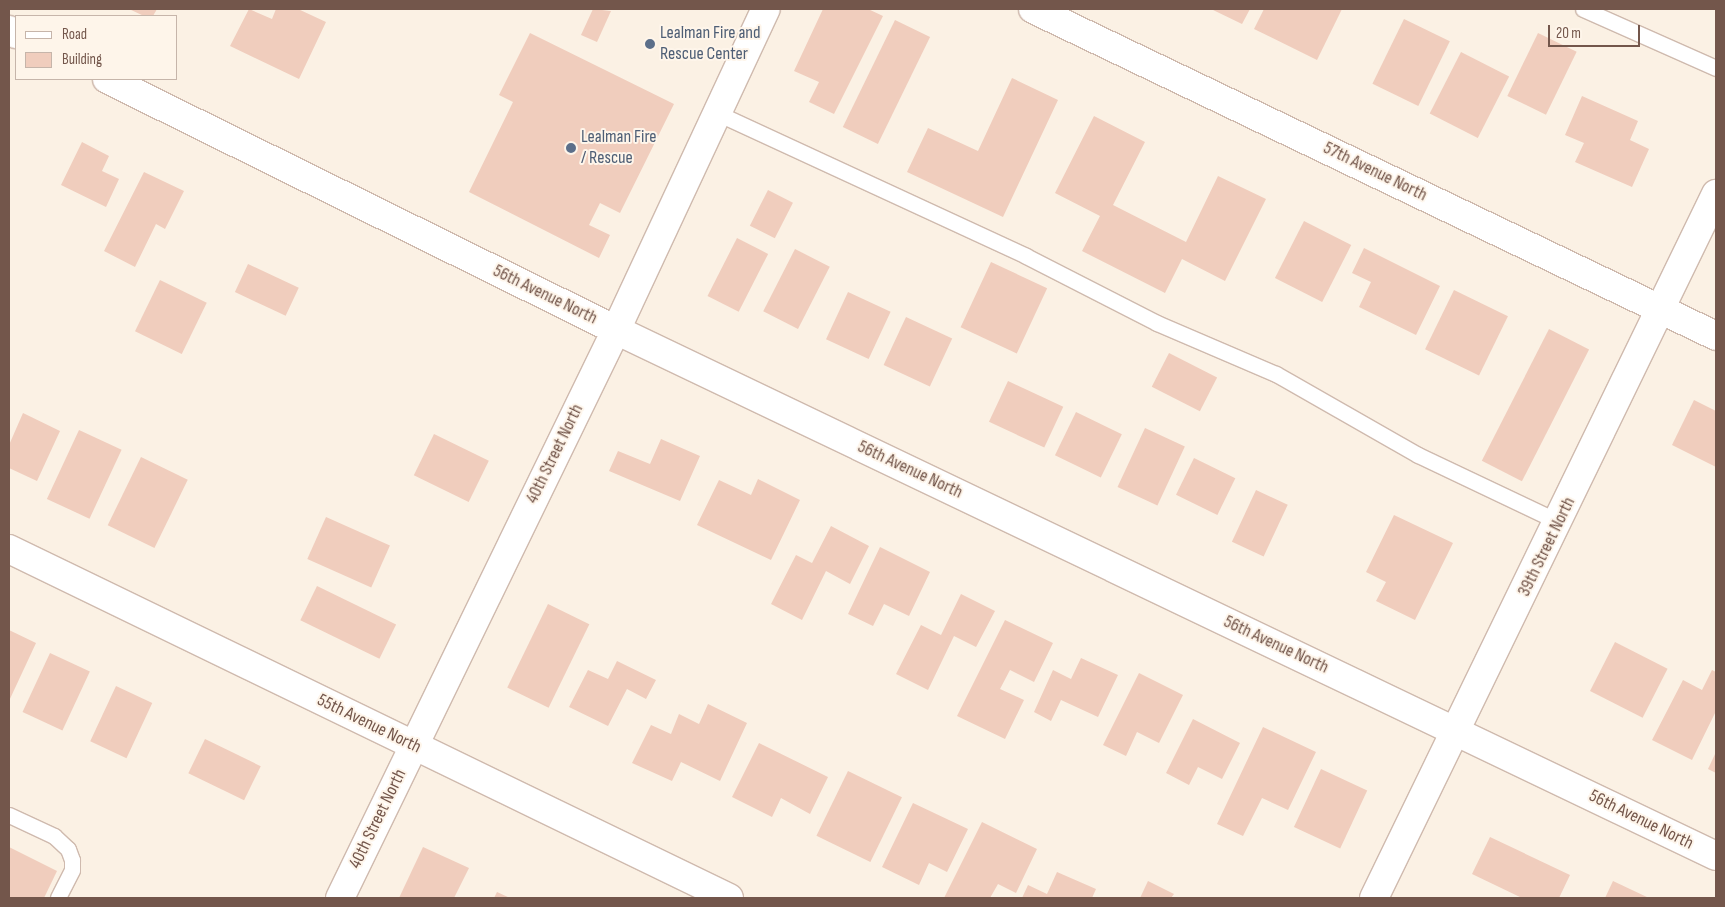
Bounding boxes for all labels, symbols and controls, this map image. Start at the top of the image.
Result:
legend [15,15,178,80]
scale bar [1550,15,1642,47]
place label: Lealman Fire and Rescue Center [660,23,761,66]
text: 20 m [1556,24,1581,43]
text: Road [62,25,87,44]
marker: Lealman Fire and Rescue Center [644,38,656,50]
text: Building [62,50,102,69]
place label: Lealman Fire / Rescue [581,127,657,170]
street label: 57th Avenue North [1320,138,1430,206]
marker: Lealman Fire / Rescue [565,142,577,154]
street label: 56th Avenue North [489,260,601,330]
street label: 40th Street North [522,401,588,507]
street label: 56th Avenue North [854,436,966,504]
street label: 39th Street North [1514,494,1580,600]
street label: 56th Avenue North [1220,611,1332,679]
street label: 55th Avenue North [314,690,424,758]
street label: 40th Street North [345,766,411,872]
street label: 56th Avenue North [1585,785,1697,855]

